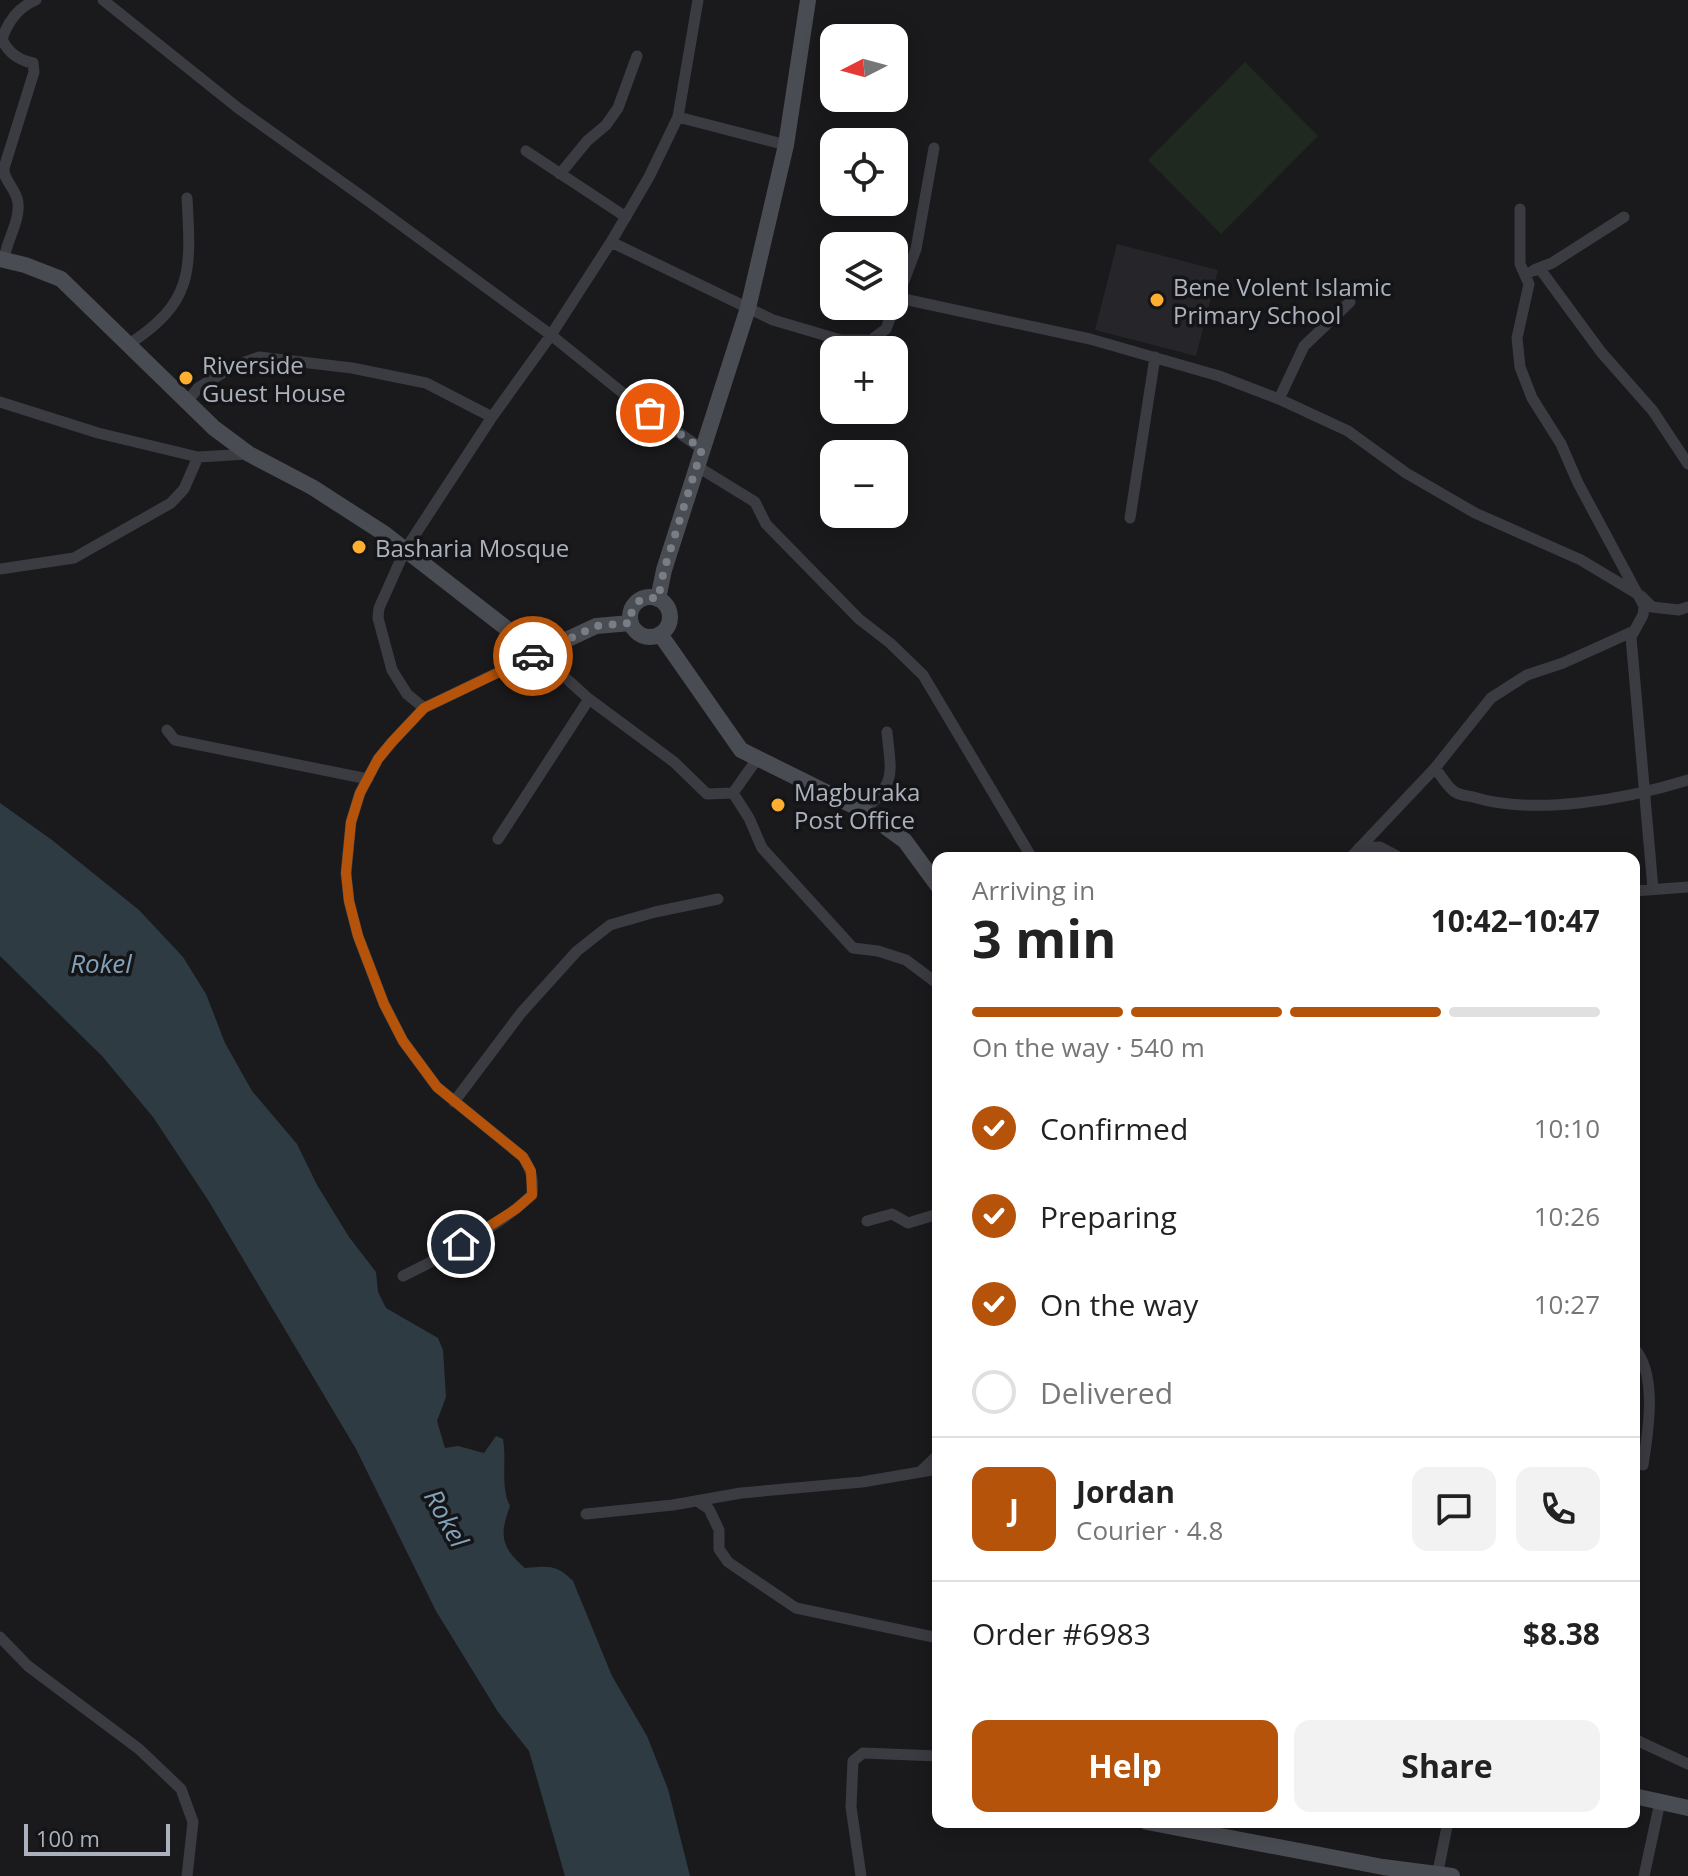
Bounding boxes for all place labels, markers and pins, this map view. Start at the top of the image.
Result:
place label: Bene Volent Islamic Primary School [1173,270,1392,331]
marker: Bene Volent Islamic Primary School [1148,291,1166,309]
place label: Riverside Guest House [202,348,346,409]
marker: Riverside Guest House [177,369,195,387]
pin [616,379,684,447]
place label: Basharia Mosque [375,531,569,564]
marker: Basharia Mosque [350,538,368,556]
place label: Magburaka Post Office [794,775,920,836]
marker: Magburaka Post Office [769,796,787,814]
pin [427,1210,495,1278]

